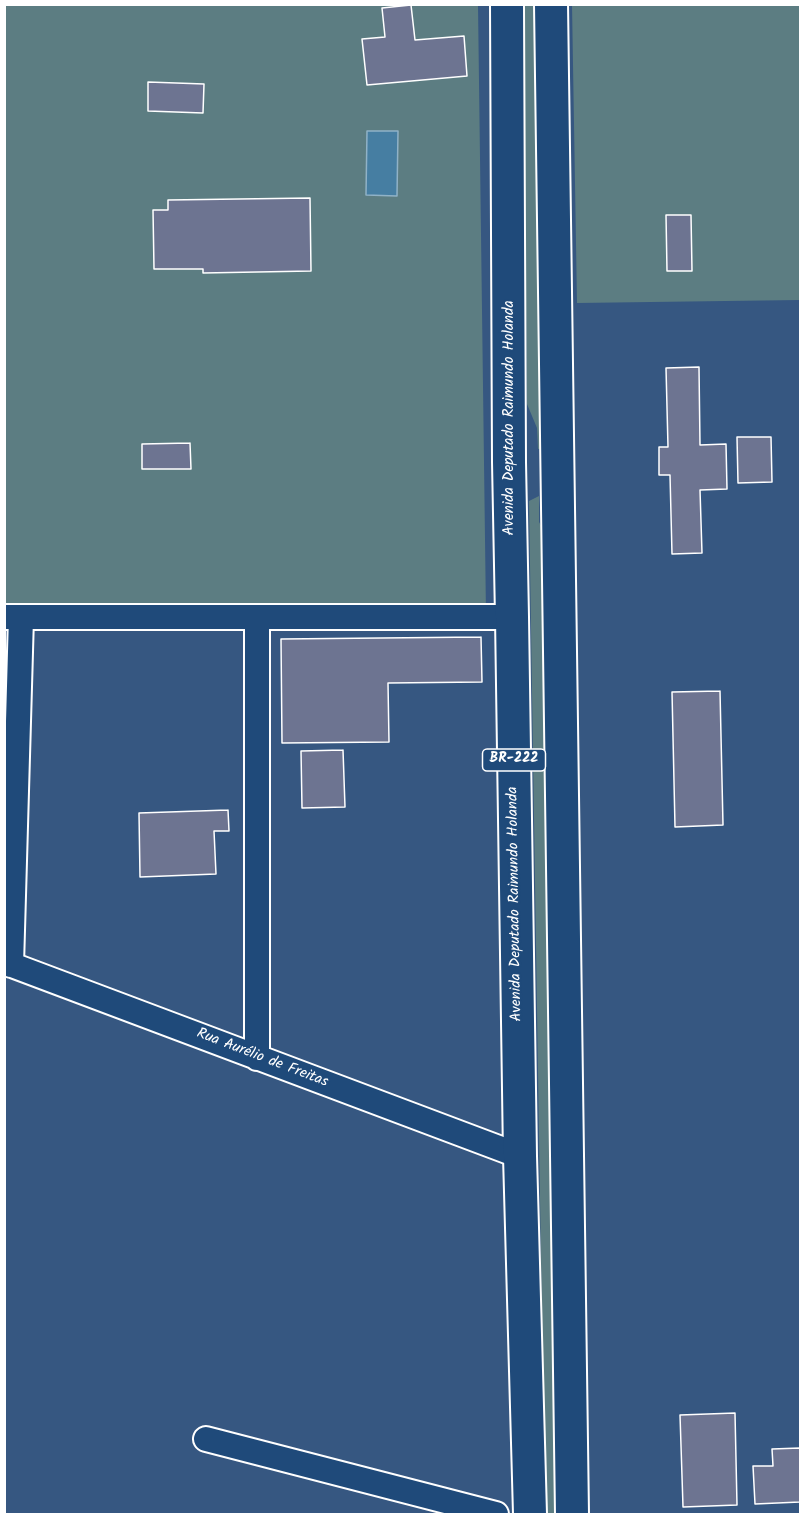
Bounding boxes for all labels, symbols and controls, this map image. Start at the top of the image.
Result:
street label: Avenida Deputado Raimundo Holanda [501,300,519,536]
road number: BR-222 [482,749,546,771]
street label: Avenida Deputado Raimundo Holanda [505,786,527,1022]
street label: Rua Aurélio de Freitas [194,1026,330,1092]

